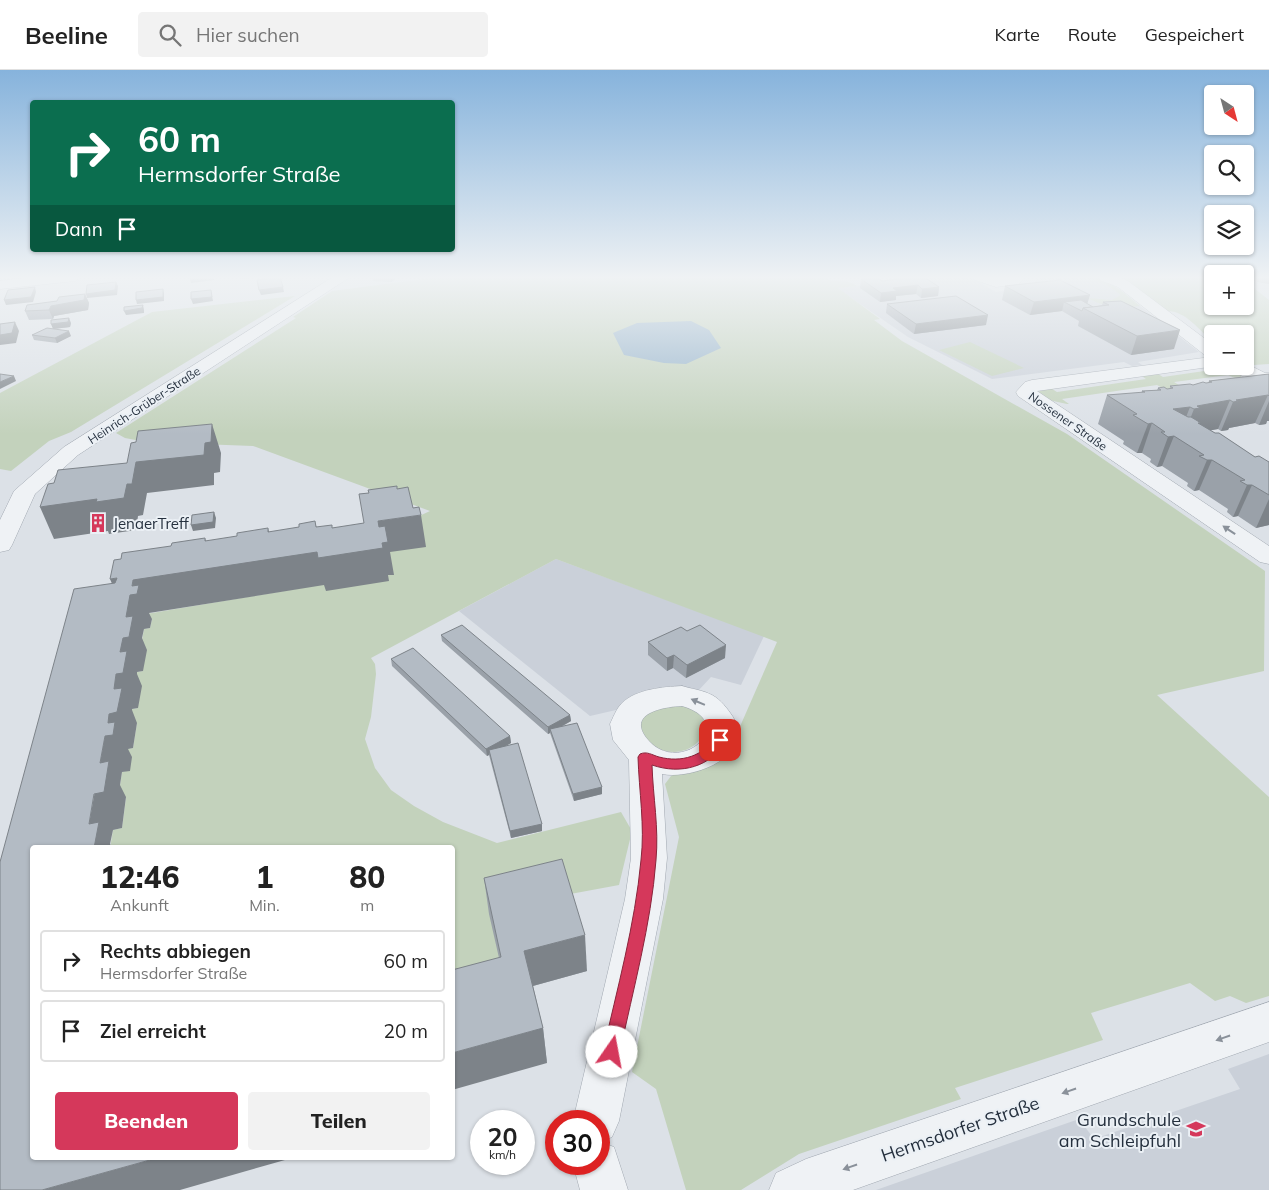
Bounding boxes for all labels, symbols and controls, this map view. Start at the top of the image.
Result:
search box [138,12,488,57]
text: Beeline [25,20,108,50]
icon: search [156,21,184,49]
text: Hier suchen [196,23,300,47]
text: Karte [995,23,1040,46]
text: Route [1068,23,1117,46]
text: Gespeichert [1145,23,1244,46]
north arrow [1204,85,1254,135]
map controls [1204,85,1254,375]
text: 60 m [138,117,221,161]
icon: right [55,120,120,185]
button: search [1204,145,1254,195]
text: Hermsdorfer Straße [138,160,341,188]
button: layers [1204,205,1254,255]
icon: arrive [113,215,141,243]
text: Dann [55,217,103,241]
button: + [1204,265,1254,315]
button: − [1204,325,1254,375]
street label: Heinrich-Grüber-Straße [85,363,203,447]
street label: Nossener Straße [1026,388,1110,454]
building icon: JenaerTreff [87,512,109,534]
place label: JenaerTreff [113,514,190,533]
one-way arrow [1222,525,1235,535]
one-way arrow [690,697,705,706]
pin [699,719,741,761]
icon: arrive [706,726,734,754]
text: 12:46 [100,858,179,896]
text: 1 [255,858,273,896]
text: 80 [349,858,385,896]
text: Ankunft [110,895,169,915]
text: Min. [249,895,280,915]
text: m [360,895,374,915]
text: Rechts abbiegen [100,939,251,963]
icon: right [57,947,85,975]
text: 60 m [384,949,428,973]
text: Hermsdorfer Straße [100,963,247,983]
icon: arrive [57,1017,85,1045]
text: Ziel erreicht [100,1019,206,1043]
text: 20 m [384,1019,428,1043]
position arrow [585,1025,637,1077]
one-way arrow [1215,1035,1230,1043]
one-way arrow [1062,1088,1077,1096]
street label: Hermsdorfer Straße [878,1091,1042,1167]
button: Beenden [55,1092,238,1150]
button: Teilen [248,1092,430,1150]
place label: Grundschule am Schleipfuhl [1059,1108,1181,1152]
speed limit sign: 30 [545,1110,610,1175]
school or university icon: Grundschule am Schleipfuhl [1185,1118,1207,1140]
text: 20 [487,1121,518,1152]
text: km/h [489,1147,516,1162]
one-way arrow [842,1164,857,1172]

